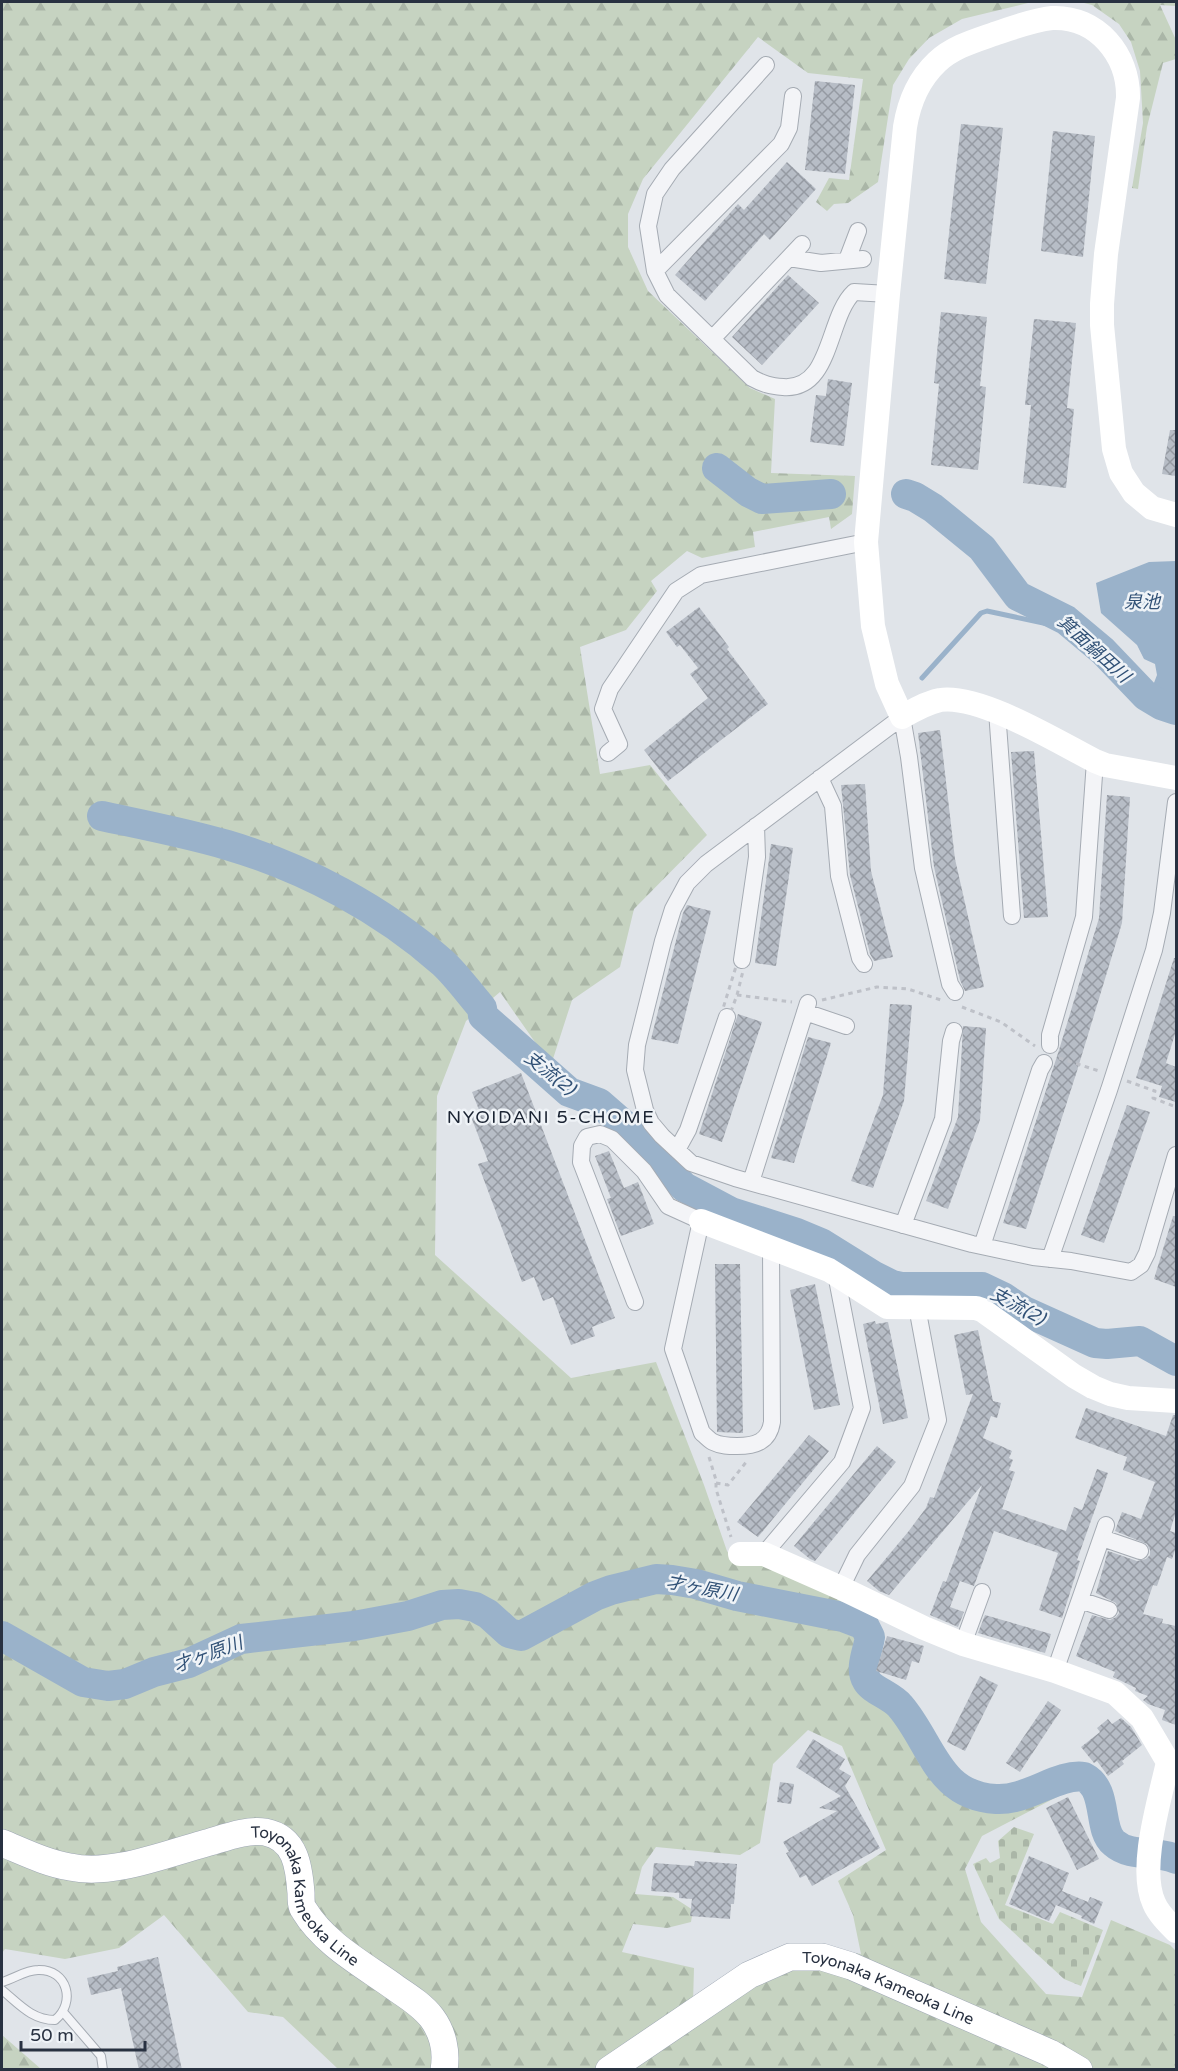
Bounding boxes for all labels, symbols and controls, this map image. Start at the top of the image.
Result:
water label: 泉池 [1124,591,1162,613]
water label: 箕面鍋田川 [1053,611,1136,689]
water label: 支流(2) [520,1046,581,1101]
district label: NYOIDANI 5-CHOME [447,1106,655,1128]
water label: 支流(2) [987,1283,1050,1330]
water label: 才ヶ原川 [665,1570,741,1606]
water label: 才ヶ原川 [170,1631,247,1677]
street label: Toyonaka Kameoka Line [250,1822,363,1971]
street label: Toyonaka Kameoka Line [802,1948,977,2030]
scale bar [21,2014,146,2052]
text: 50 m [30,2024,74,2046]

